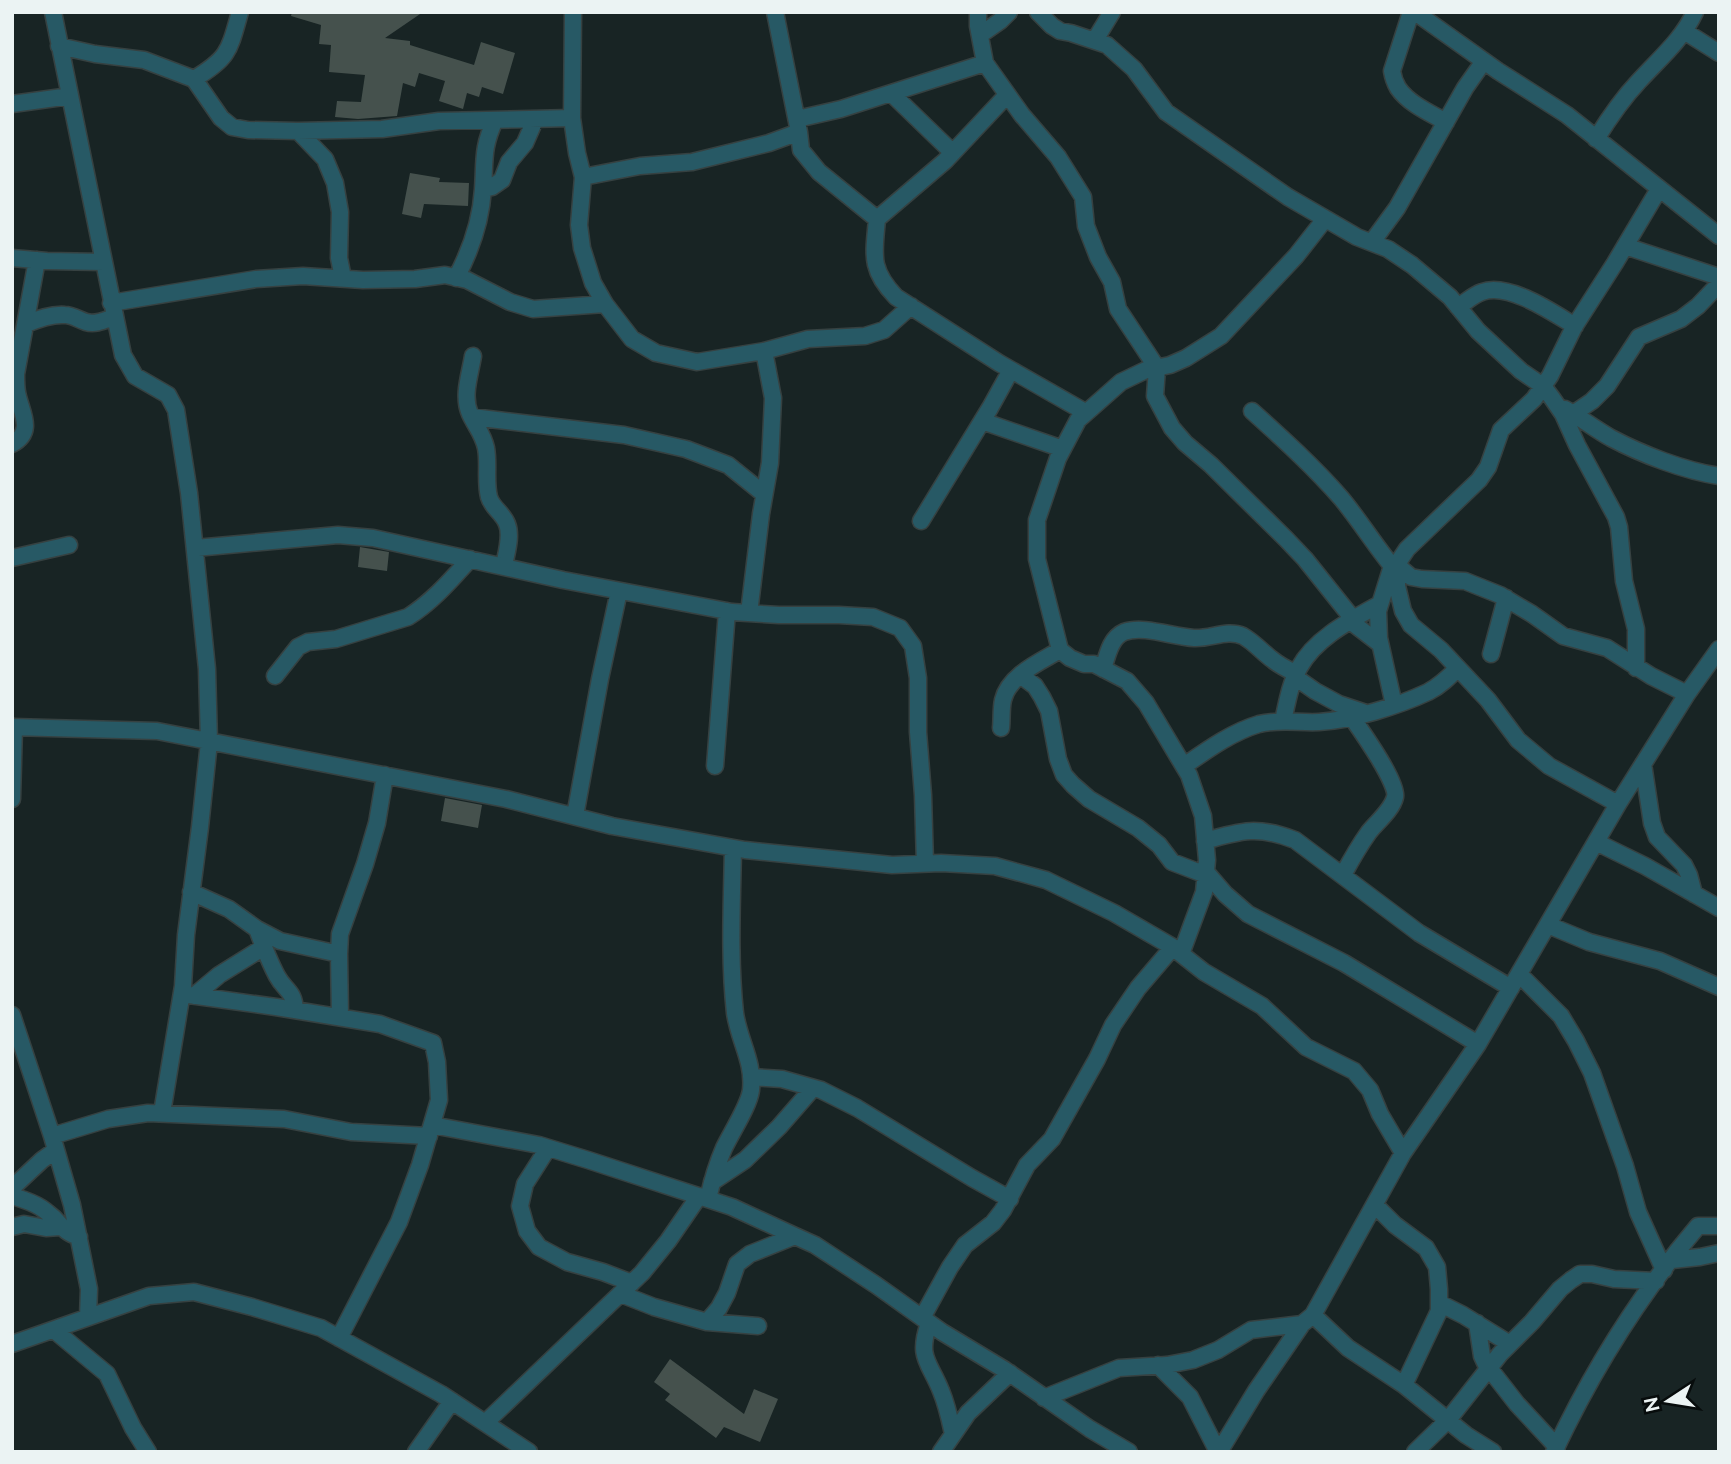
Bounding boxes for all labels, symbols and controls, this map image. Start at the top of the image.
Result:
north arrow [1633,1366,1703,1436]
text: N [1639,1395,1664,1414]

